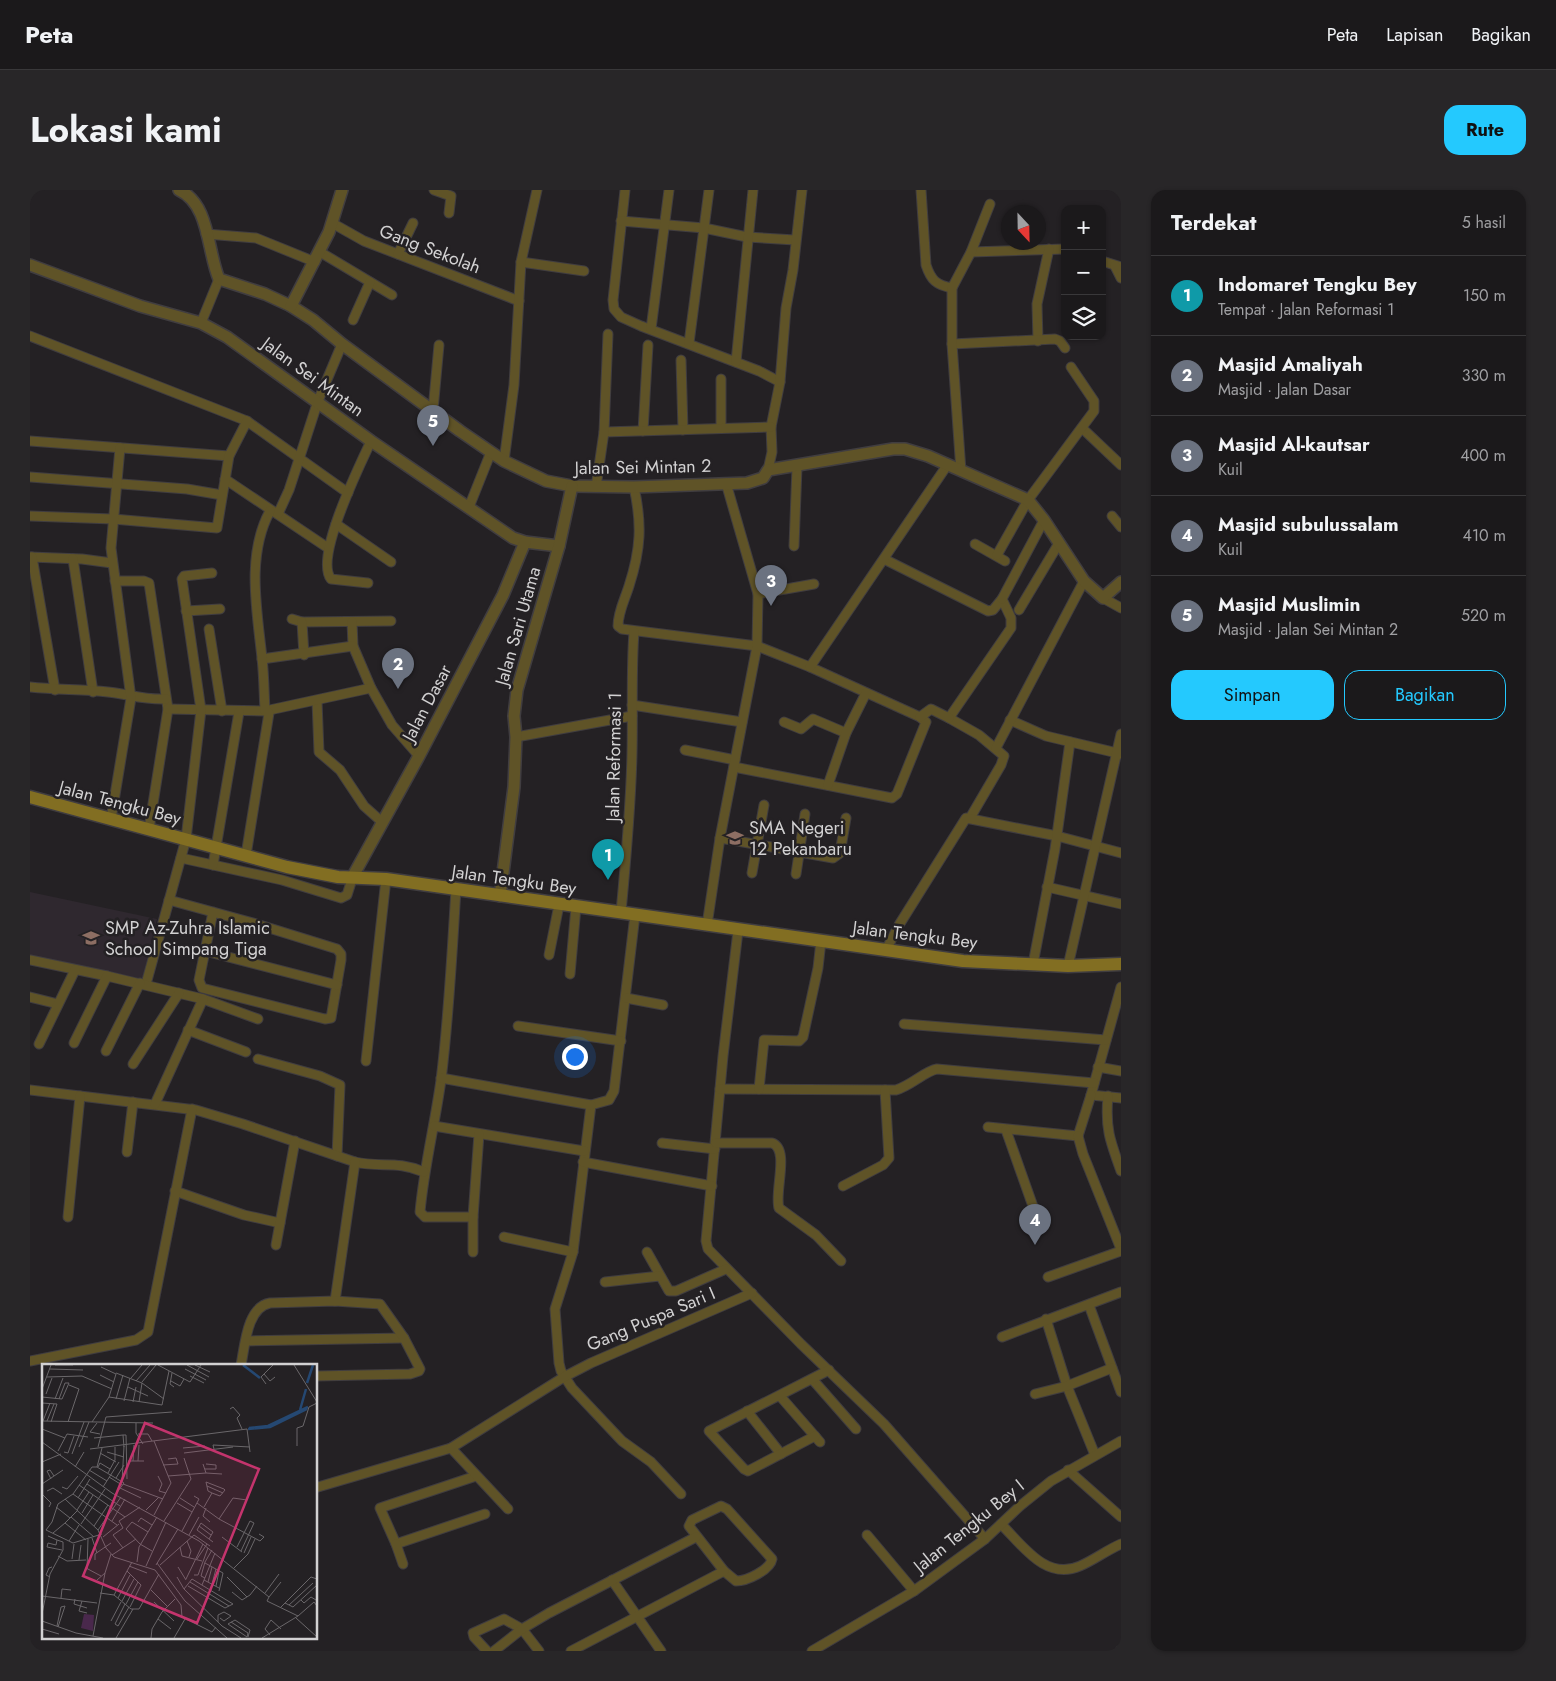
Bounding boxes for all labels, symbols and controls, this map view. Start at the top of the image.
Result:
text: Peta [25,17,74,52]
text: Peta [1327,22,1358,48]
text: Lapisan [1386,22,1443,48]
text: Bagikan [1471,22,1531,48]
text: Lokasi kami [30,105,222,155]
button: Rute [1444,105,1526,155]
north arrow [1001,205,1046,250]
map controls [1061,205,1106,340]
button: + [1061,205,1106,250]
text: Terdekat [1171,208,1256,238]
text: 5 hasil [1462,211,1506,234]
street label: Gang Sekolah [376,218,484,280]
button: − [1061,250,1106,295]
text: Indomaret Tengku Bey [1218,271,1417,298]
text: 1 [1183,284,1191,307]
text: 150 m [1463,284,1506,307]
button: layers [1061,295,1106,340]
text: Tempat · Jalan Reformasi 1 [1218,298,1395,321]
street label: Jalan Sei Mintan [255,330,370,423]
text: Masjid Amaliyah [1218,351,1363,378]
text: 2 [1182,364,1192,387]
text: 330 m [1462,364,1506,387]
text: Masjid · Jalan Dasar [1218,378,1351,401]
pin: 5 [417,405,449,446]
text: Masjid Al-kautsar [1218,431,1370,458]
text: 3 [1182,444,1192,467]
text: 400 m [1460,444,1506,467]
street label: Jalan Sei Mintan 2 [572,453,712,481]
text: Kuil [1218,458,1243,481]
text: Masjid subulussalam [1218,511,1398,538]
text: 4 [1181,524,1193,547]
text: 410 m [1463,524,1506,547]
text: Kuil [1218,538,1243,561]
street label: Jalan Sari Utama [488,564,547,690]
pin: 3 [755,565,787,606]
text: Masjid Muslimin [1218,591,1360,618]
text: 5 [1182,604,1192,627]
text: 520 m [1461,604,1506,627]
text: Masjid · Jalan Sei Mintan 2 [1218,618,1398,641]
pin: 2 [382,648,414,689]
street label: Jalan Dasar [395,659,458,748]
button: Simpan [1171,670,1334,720]
button: Bagikan [1344,670,1506,720]
street label: Jalan Reformasi 1 [600,692,628,824]
street label: Jalan Tengku Bey [54,774,184,832]
place label: SMA Negeri 12 Pekanbaru [749,815,852,862]
school or university icon: SMA Negeri 12 Pekanbaru [725,828,745,848]
pin: 1 [592,839,624,880]
street label: Jalan Tengku Bey [448,858,578,902]
street label: Jalan Tengku Bey [849,914,979,956]
place label: SMP Az-Zuhra Islamic School Simpang Tiga [105,915,270,962]
school or university icon: SMP Az-Zuhra Islamic School Simpang Tiga [81,928,101,948]
your location [562,1044,588,1070]
pin: 4 [1019,1204,1051,1245]
street label: Gang Puspa Sari I [583,1280,719,1358]
inset map [42,1364,318,1638]
street label: Jalan Tengku Bey I [907,1473,1030,1580]

